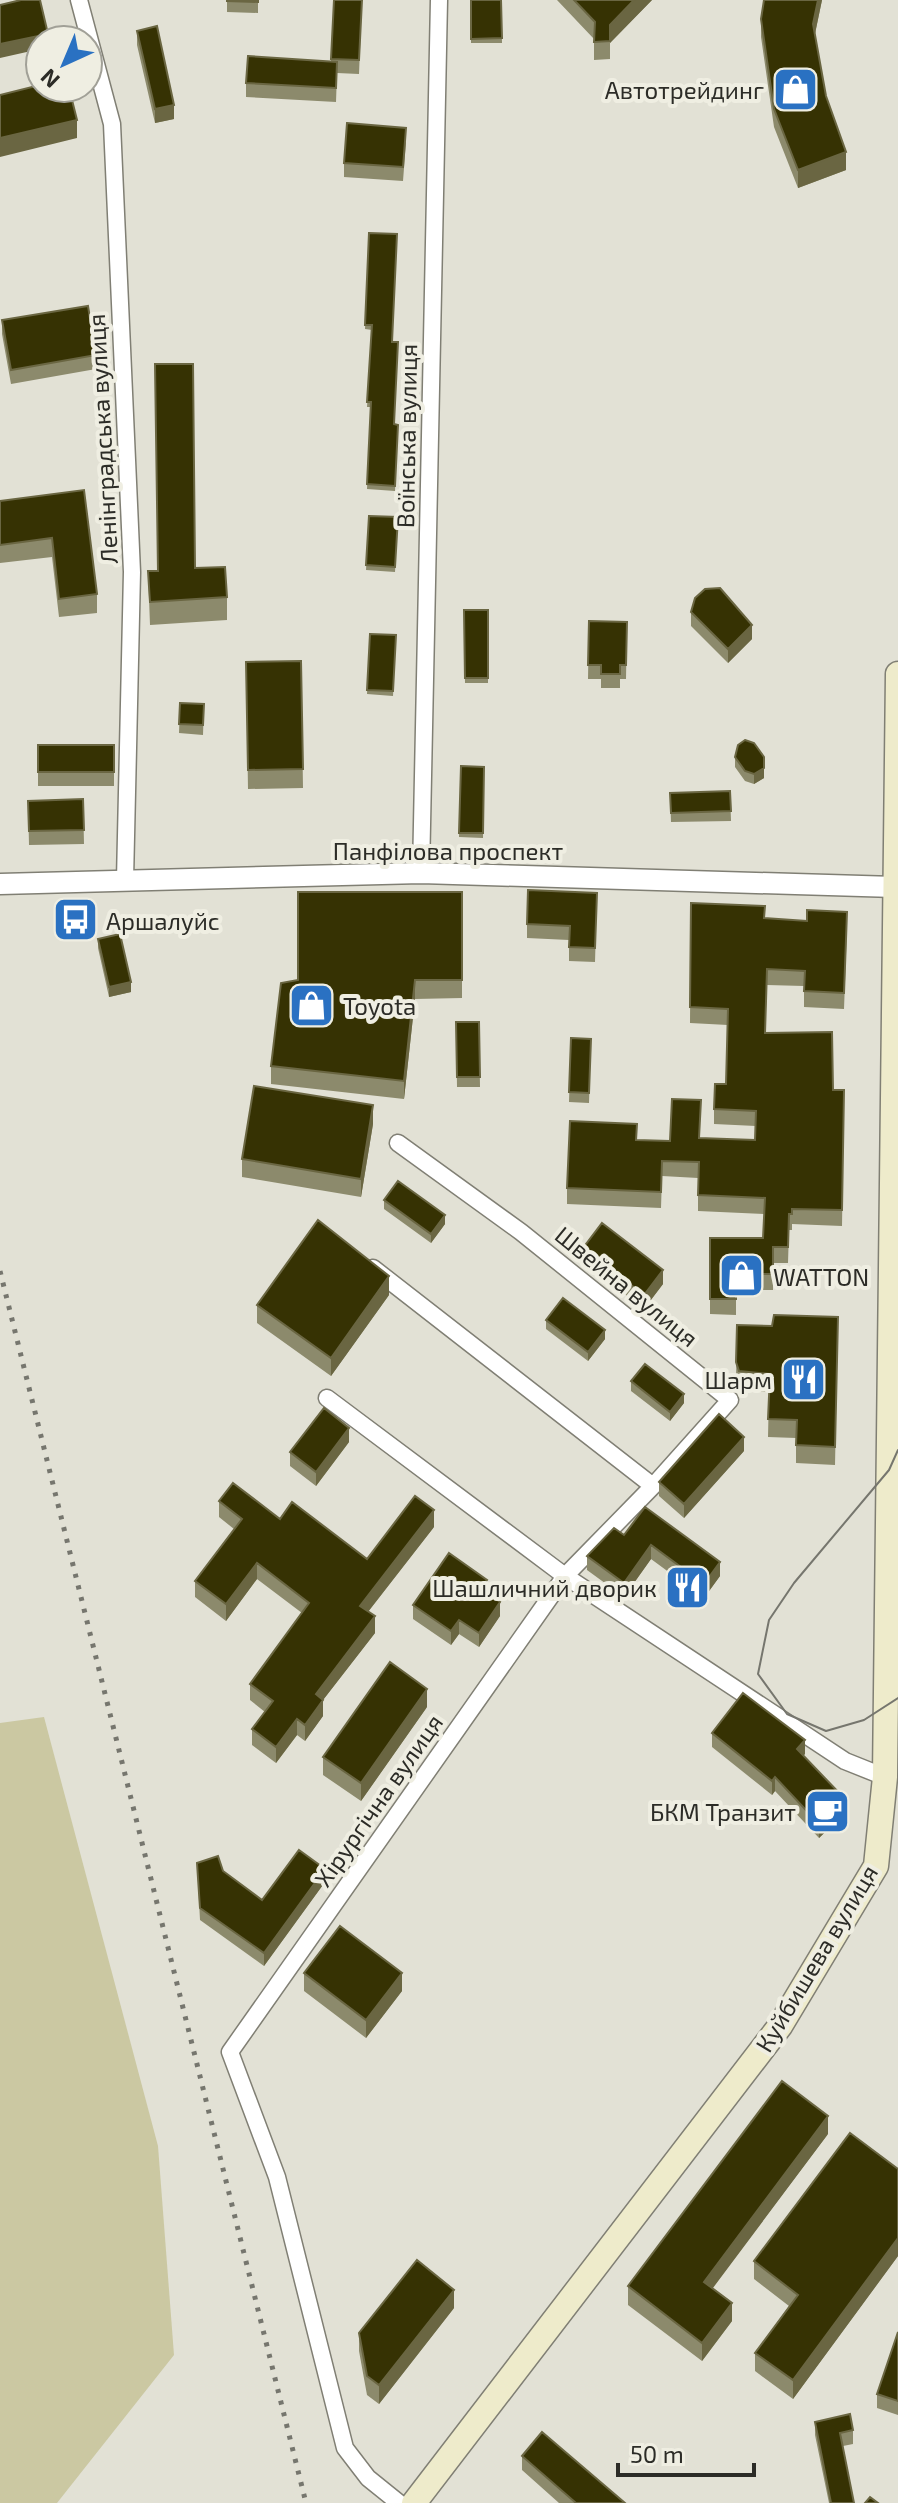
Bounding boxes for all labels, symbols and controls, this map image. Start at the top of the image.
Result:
north arrow [24,24,104,104]
text: N [35,64,64,94]
shop icon: Автотрейдинг [771,65,819,113]
place label: Автотрейдинг [605,75,764,104]
street label: Ленінградська вулиця [81,313,124,565]
street label: Воїнська вулиця [390,344,423,528]
street label: Панфілова проспект [333,836,563,865]
bus stop icon: Аршалуйс [51,896,99,944]
place label: Аршалуйс [106,906,220,936]
shop icon: Toyota [288,981,336,1029]
place label: Toyota [343,991,416,1020]
street label: Швейна вулиця [549,1220,704,1353]
shop icon: WATTON [718,1252,766,1300]
place label: WATTON [773,1262,869,1291]
restaurant icon: Шарм [779,1355,827,1403]
place label: Шарм [705,1365,772,1394]
restaurant icon: Шашличний дворик [664,1563,712,1611]
place label: Шашличний дворик [432,1573,657,1602]
street label: Хірургічна вулиця [308,1708,449,1892]
cafe icon: БКМ Транзит [803,1787,851,1835]
place label: БКМ Транзит [650,1797,796,1826]
street label: Куйбишева вулиця [749,1859,884,2057]
scale bar [618,2427,754,2477]
text: 50 m [630,2439,684,2468]

